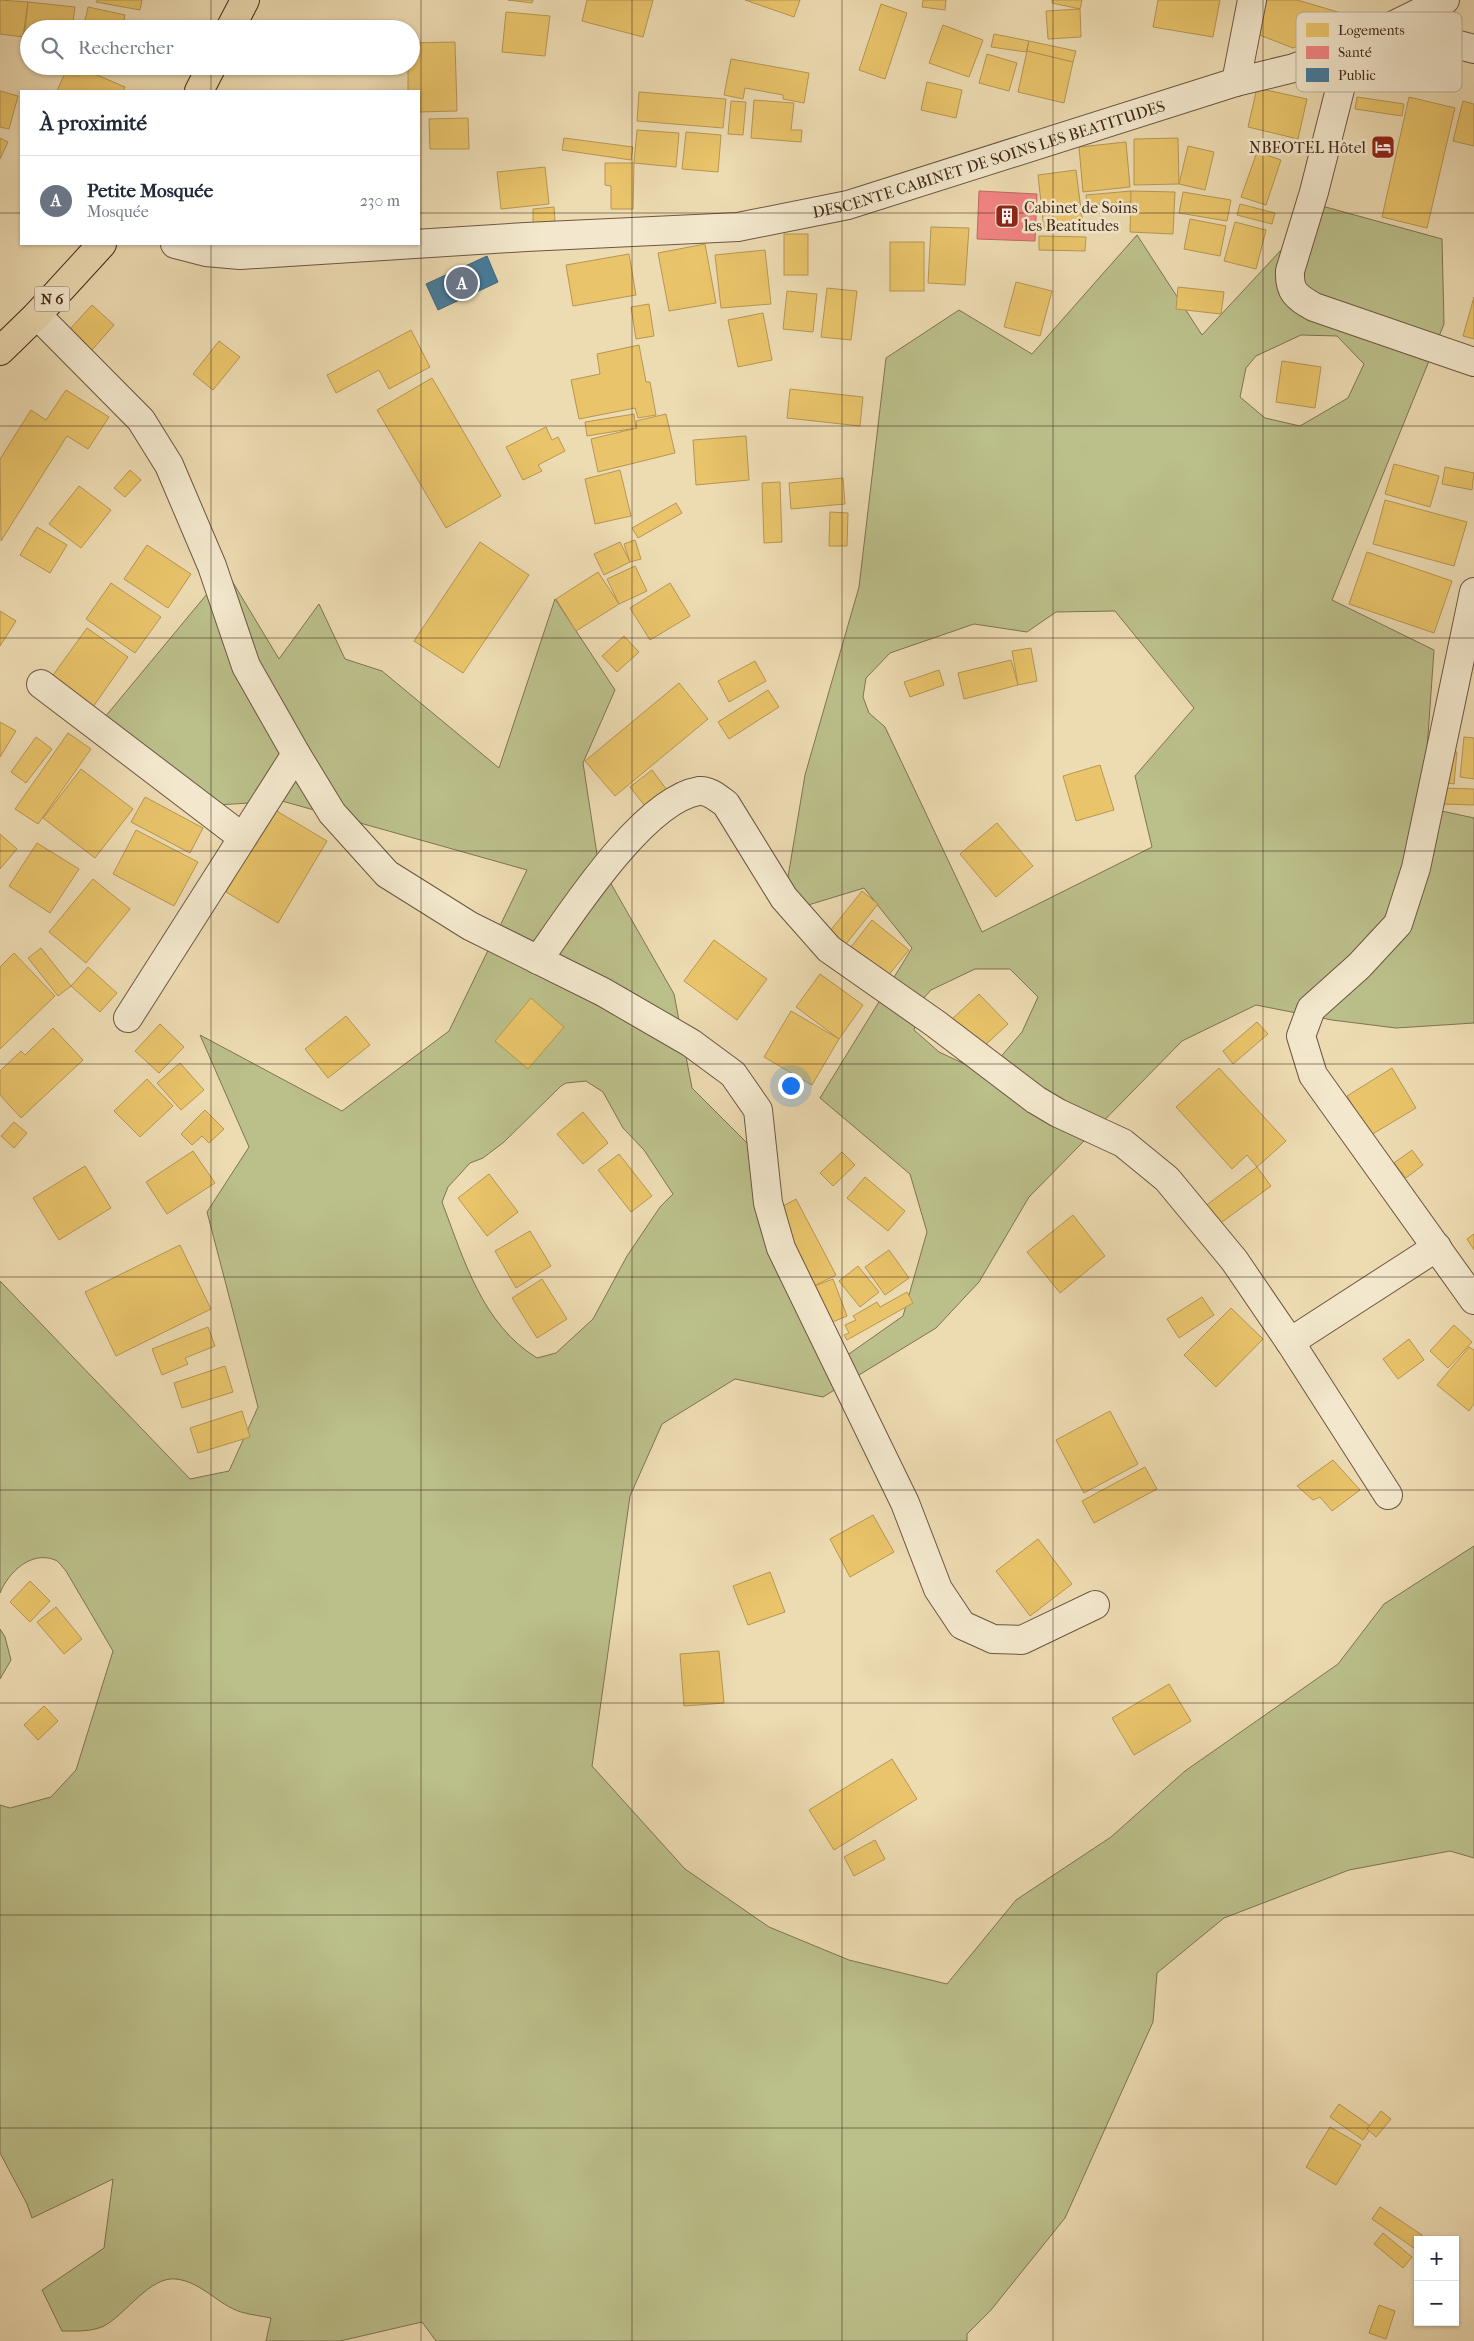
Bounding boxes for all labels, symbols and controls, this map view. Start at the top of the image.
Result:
legend [1296,12,1462,92]
search box [20,20,420,75]
text: Logements [1338,22,1405,39]
icon: search [38,34,66,62]
text: Rechercher [78,37,174,59]
text: Santé [1338,44,1372,61]
text: Public [1338,67,1376,84]
street label: DESCENTE CABINET DE SOINS LES BEATITUDES [811,96,1167,221]
text: À proximité [40,111,147,135]
hotel icon: NBEOTEL Hôtel [1370,134,1396,160]
place label: NBEOTEL Hôtel [1249,138,1367,157]
text: Petite Mosquée [87,180,213,202]
text: A [51,191,61,210]
text: 230 m [360,191,400,210]
place label: Cabinet de Soins les Beatitudes [1023,198,1138,235]
text: Mosquée [87,202,149,221]
building icon: Cabinet de Soins les Beatitudes [994,203,1020,229]
pin: A [446,264,478,302]
road number: N 6 [34,286,70,312]
your location [778,1073,804,1099]
map controls [1414,2236,1459,2326]
button: + [1414,2236,1459,2281]
button: − [1414,2281,1459,2326]

